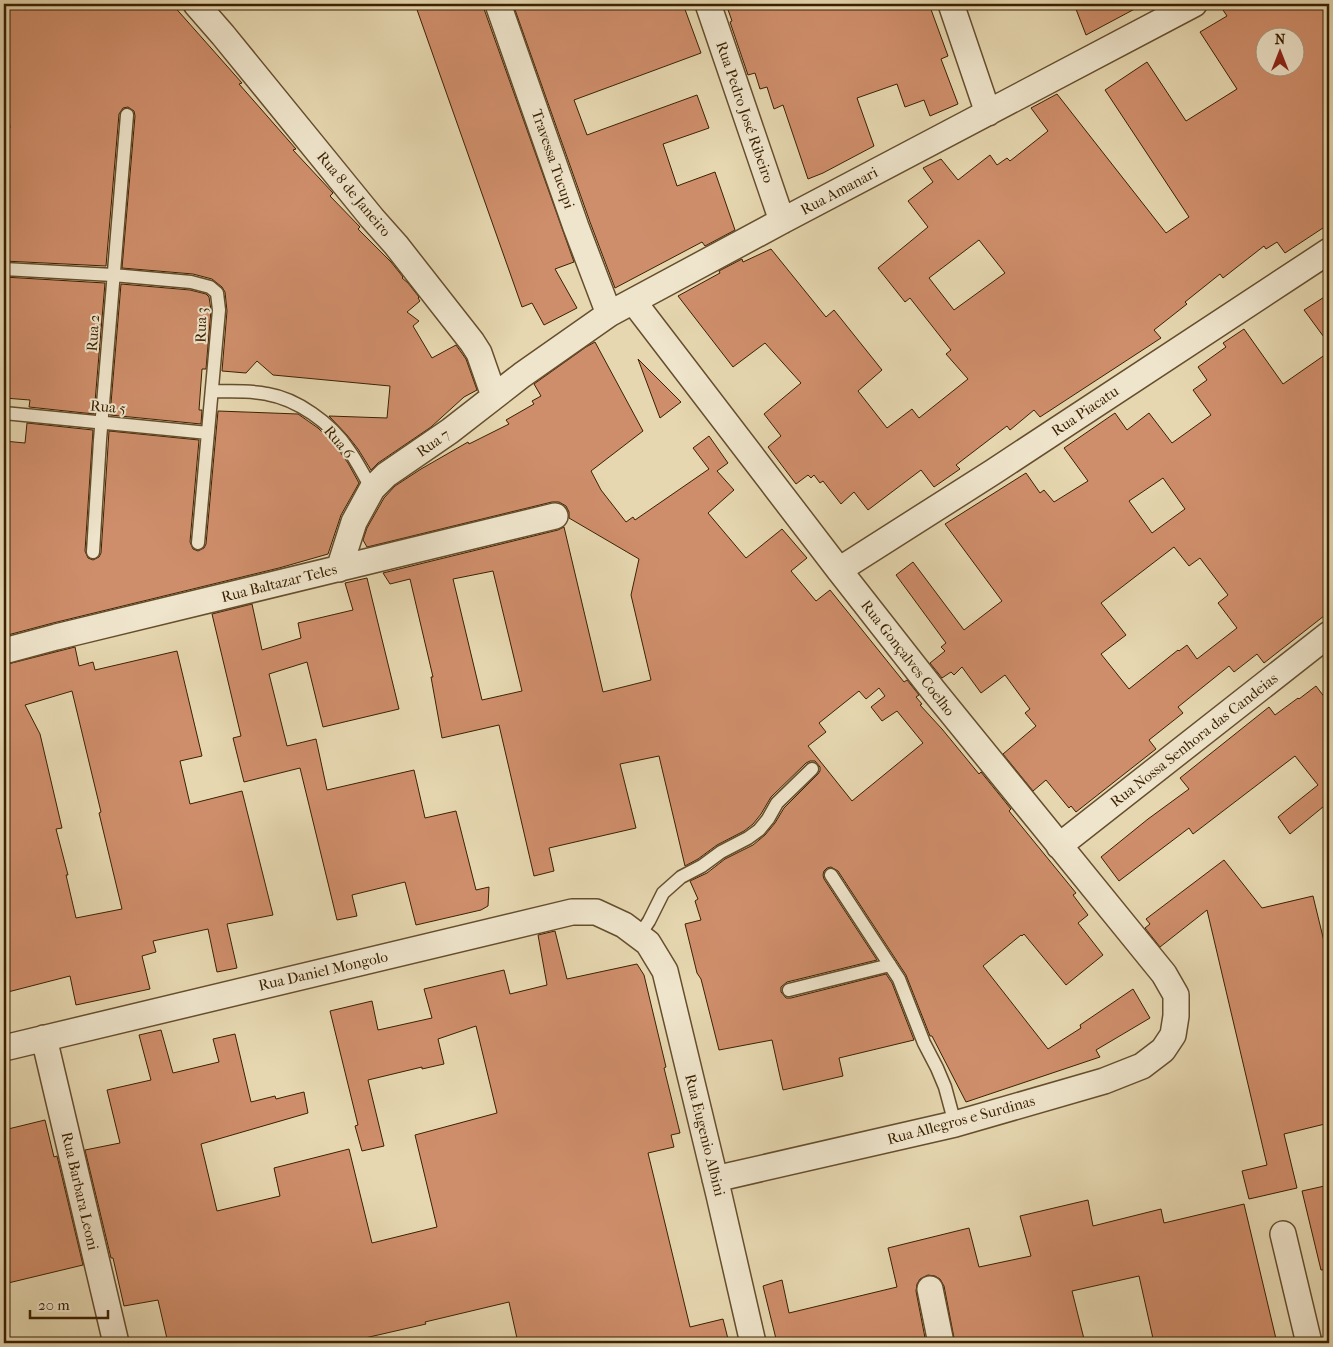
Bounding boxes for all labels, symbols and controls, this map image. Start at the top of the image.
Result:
north arrow [1256,28,1306,78]
text: N [1275,31,1286,48]
street label: Rua Pedro José Ribeiro [712,39,778,186]
street label: Travessa Tucupi [528,107,579,212]
street label: Rua 8 de Janeiro [313,148,395,240]
street label: Rua Amanari [797,163,881,219]
street label: Rua 3 [191,307,211,343]
street label: Rua 2 [83,314,103,352]
street label: Rua Piacatu [1048,382,1122,440]
street label: Rua 5 [89,396,127,418]
street label: Rua 6 [320,422,358,463]
street label: Rua 7 [413,425,453,461]
street label: Rua Baltazar Teles [219,560,339,606]
street label: Rua Gonçalves Coelho [857,596,959,720]
street label: Rua Nossa Senhora das Candeias [1107,669,1282,811]
street label: Rua Daniel Mongolo [257,947,390,995]
street label: Rua Eugenio Albini [681,1072,729,1199]
street label: Rua Allegros e Surdinas [885,1091,1037,1148]
street label: Rua Barbara Leoni [58,1130,102,1252]
scale bar [30,1287,108,1319]
text: 20 m [38,1296,70,1314]

